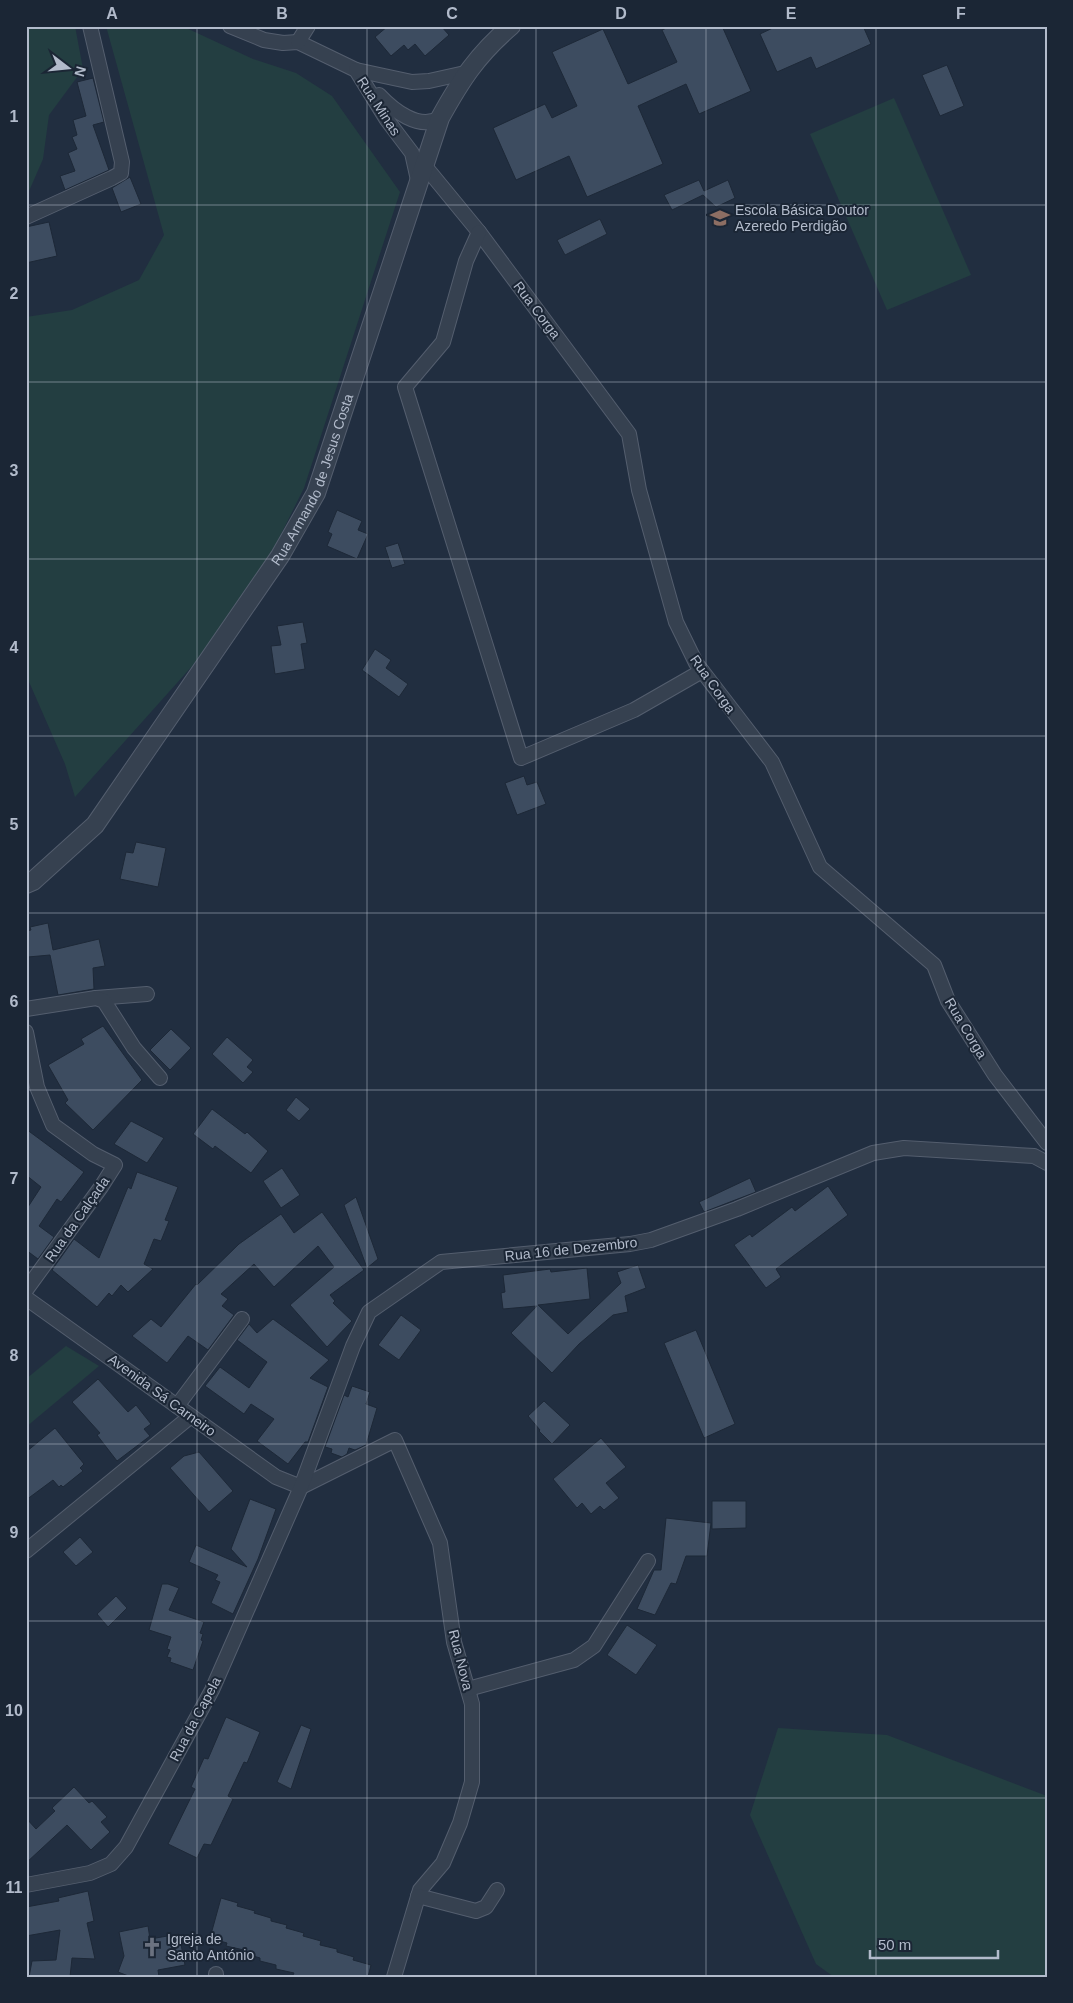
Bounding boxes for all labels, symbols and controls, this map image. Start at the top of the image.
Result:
text: A [106,5,118,22]
text: B [276,5,288,22]
text: C [446,5,458,22]
text: D [615,5,627,22]
text: E [786,5,797,22]
text: F [956,5,966,22]
north arrow [42,42,92,92]
text: N [71,65,90,79]
street label: Rua Minas [354,74,404,138]
text: 1 [10,108,19,125]
place label: Escola Básica Doutor Azeredo Perdigão [735,202,869,234]
school or university icon: Escola Básica Doutor Azeredo Perdigão [709,207,731,229]
street label: Rua Corga [510,278,564,342]
text: 2 [10,285,19,302]
street label: Rua Armando de Jesus Costa [268,392,356,569]
text: 3 [10,462,19,479]
text: 4 [10,639,19,656]
street label: Rua Corga [687,652,739,716]
text: 5 [10,816,19,833]
text: 6 [10,993,19,1010]
street label: Rua Corga [942,995,990,1061]
text: 7 [10,1170,19,1187]
street label: Rua da Calçada [42,1173,112,1265]
street label: Rua 16 de Dezembro [504,1234,638,1264]
text: 8 [10,1347,19,1364]
street label: Avenida Sá Carneiro [105,1351,219,1439]
text: 9 [10,1524,19,1541]
street label: Rua Nova [446,1628,476,1692]
street label: Rua da Capela [166,1674,224,1764]
text: 10 [5,1702,23,1719]
text: 11 [6,1879,23,1896]
scale bar [870,1928,998,1960]
place label: Igreja de Santo António [167,1931,254,1963]
church icon: Igreja de Santo António [141,1936,163,1958]
text: 50 m [878,1936,911,1953]

